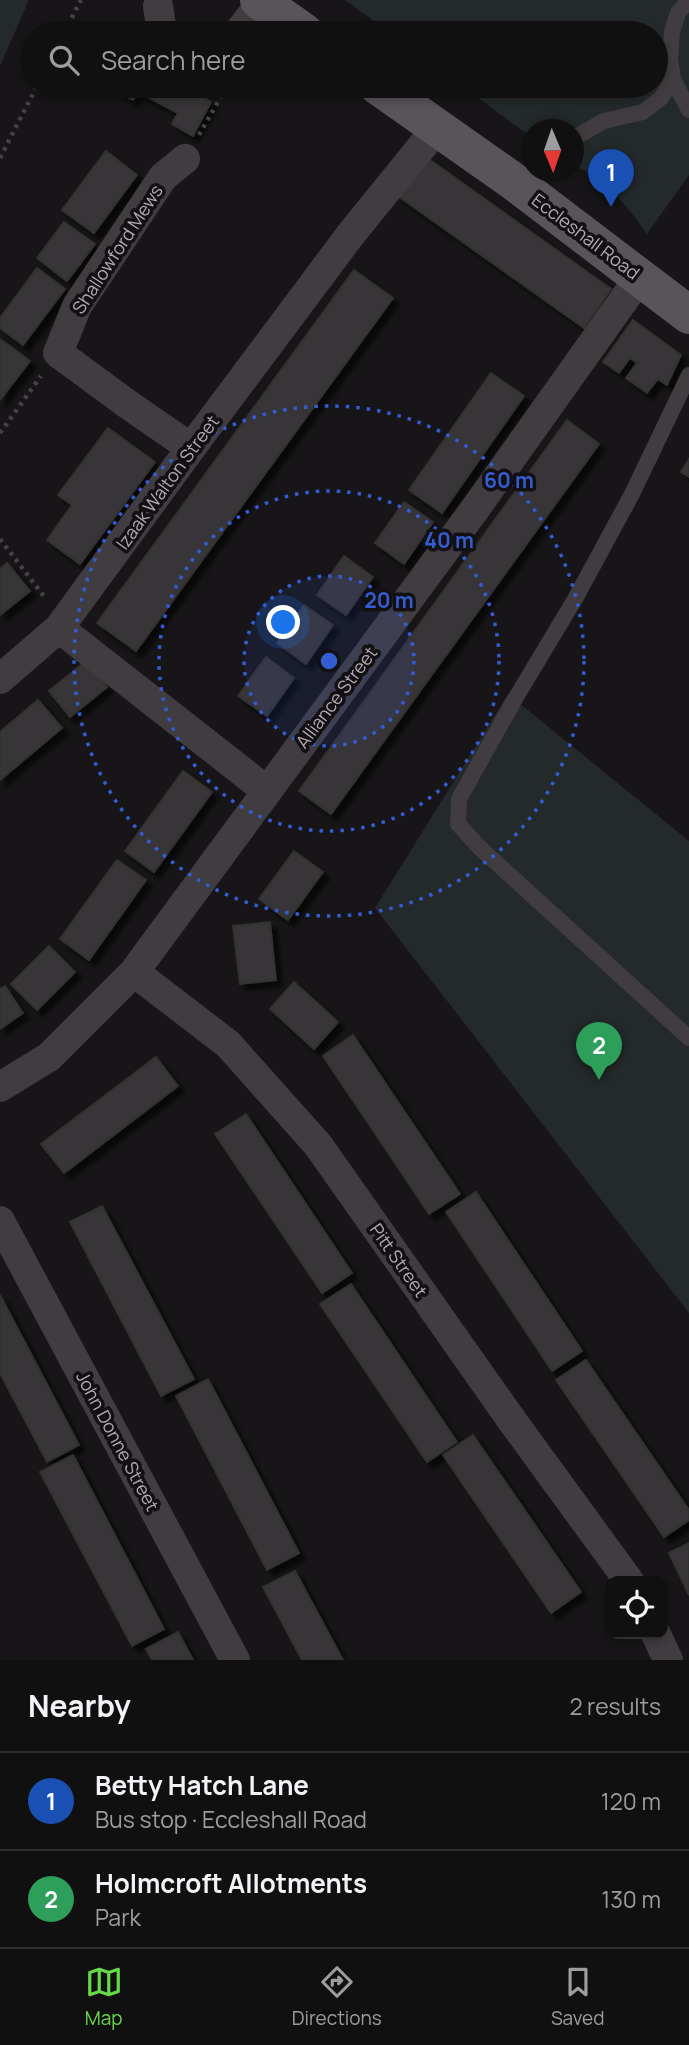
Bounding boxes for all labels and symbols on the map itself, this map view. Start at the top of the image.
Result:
north arrow [521,119,584,182]
pin: 1 [588,149,634,207]
street label: Shallowford Mews [66,180,168,318]
street label: Eccleshall Road [527,188,645,284]
street label: Izaak Walton Street [110,410,224,554]
text: 60 m [484,466,534,494]
text: 40 m [424,526,474,554]
text: 20 m [364,586,414,614]
your location [266,605,300,639]
street label: Alliance Street [290,641,382,753]
centre of rings [317,649,341,673]
pin: 2 [576,1022,622,1080]
street label: Pitt Street [365,1218,433,1302]
street label: John Donne Street [71,1367,165,1515]

